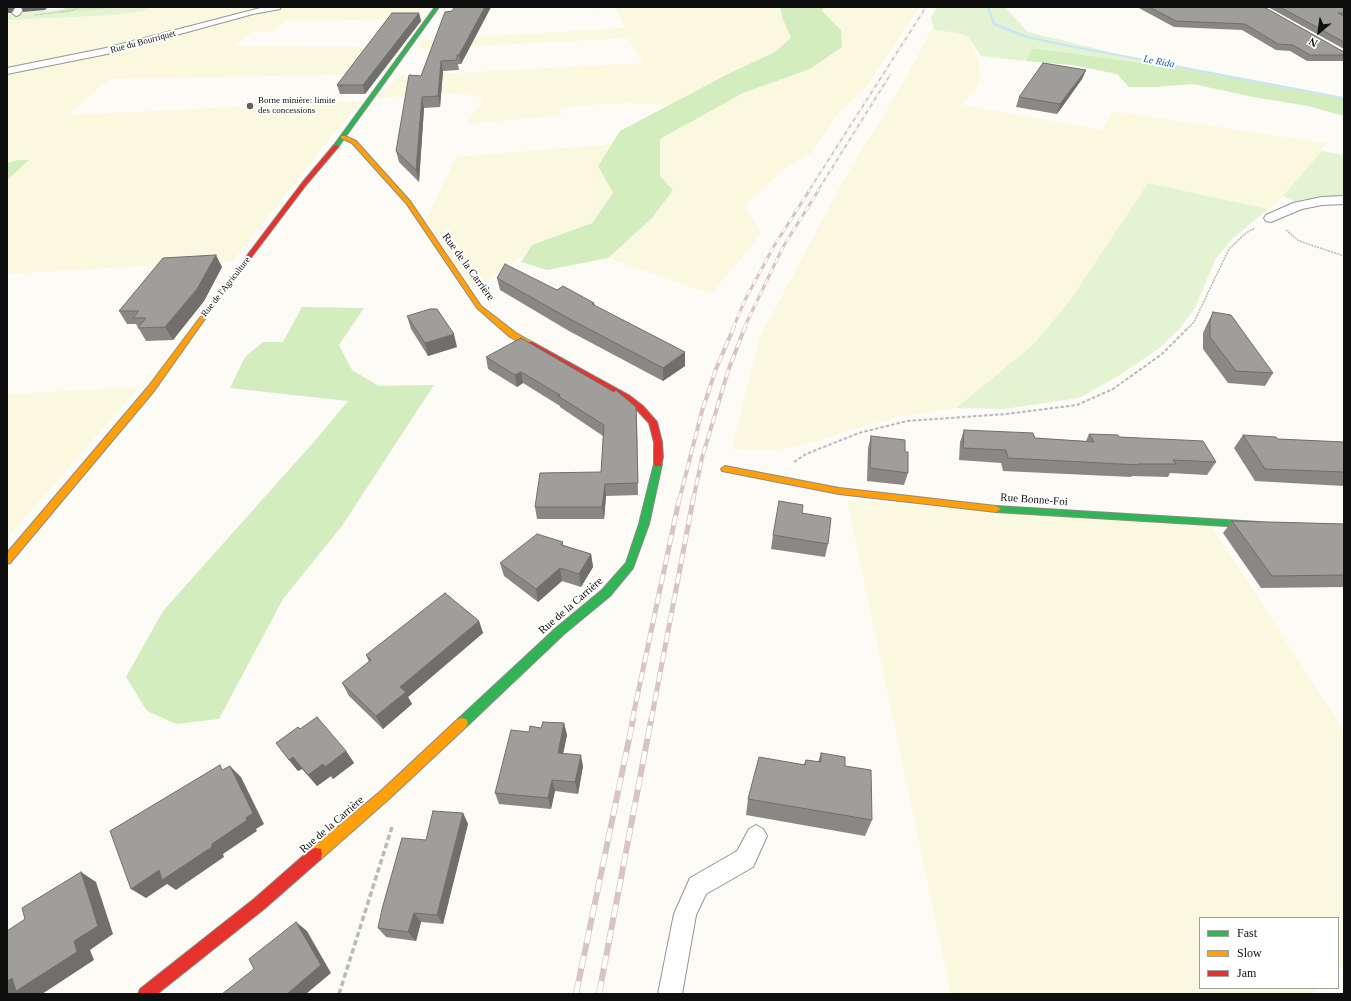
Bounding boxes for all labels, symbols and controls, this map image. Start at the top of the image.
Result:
north arrow [1299,12,1339,52]
street label: Rue du Bourriquet [109,28,177,56]
text: N [1307,35,1320,50]
water label: Le Rida [1142,53,1176,71]
place label: Borne minière: limite des concessions [258,96,335,117]
marker: Borne minière: limite des concessions [245,101,255,111]
street label: Rue de la Carrière [439,231,497,303]
street label: Rue de l'Agriculture [199,255,253,319]
street label: Rue Bonne-Foi [1000,491,1068,509]
street label: Rue de la Carrière [536,575,606,637]
street label: Rue de la Carrière [297,794,367,856]
legend [1199,917,1339,989]
text: Fast [1237,926,1257,940]
text: Slow [1237,946,1262,960]
text: Jam [1237,966,1256,980]

